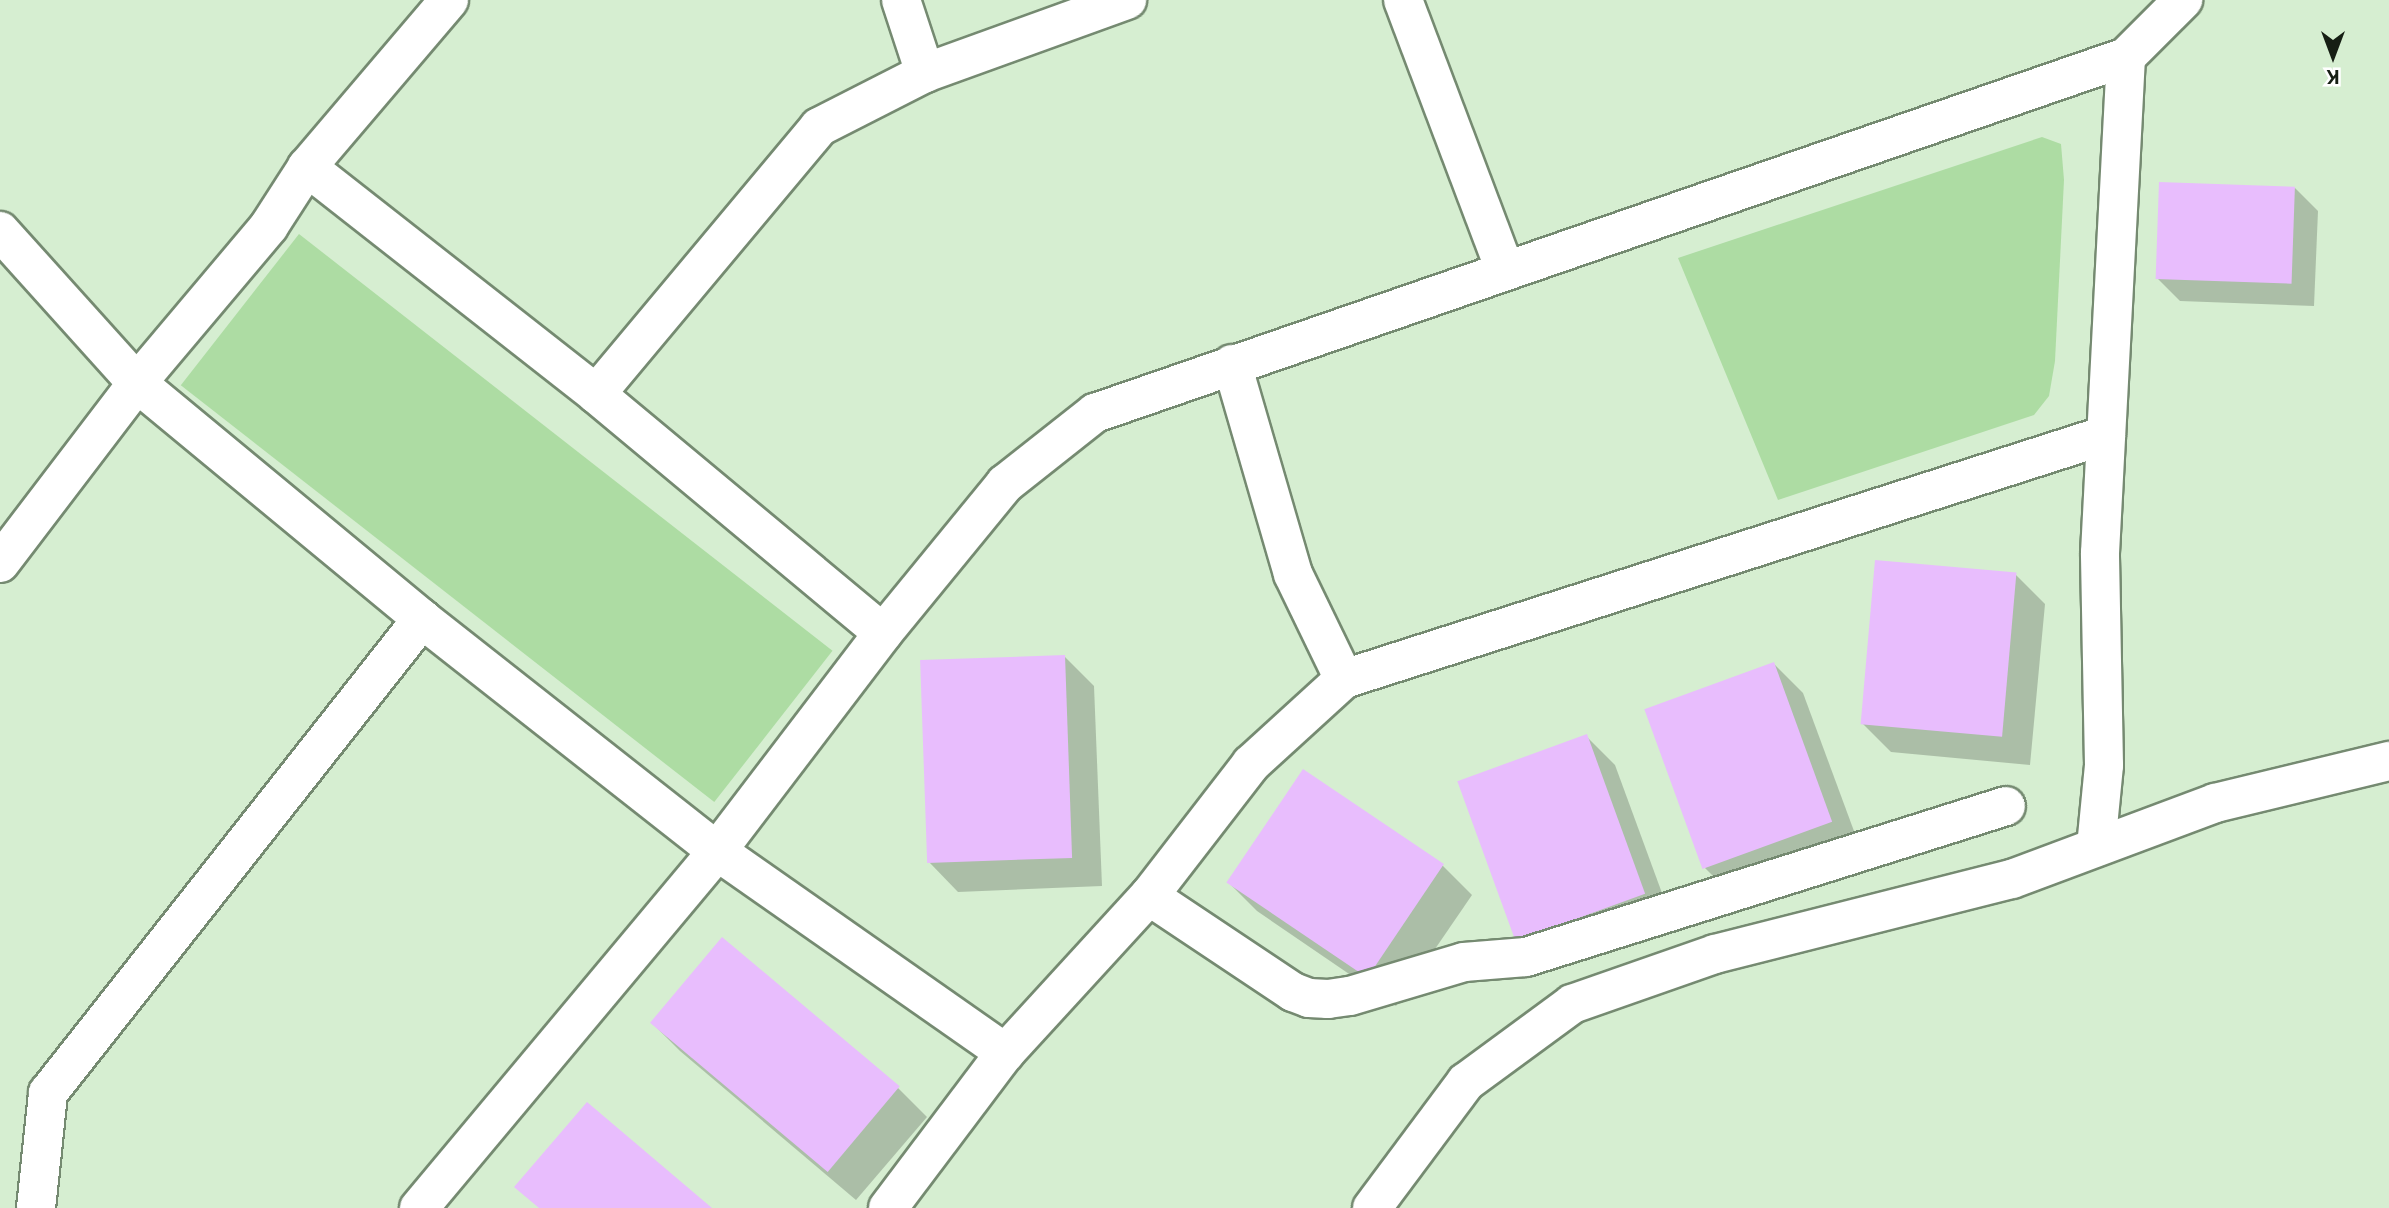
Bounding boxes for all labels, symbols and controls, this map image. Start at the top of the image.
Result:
north arrow [2298,21,2368,91]
text: K [2326,66,2340,88]

